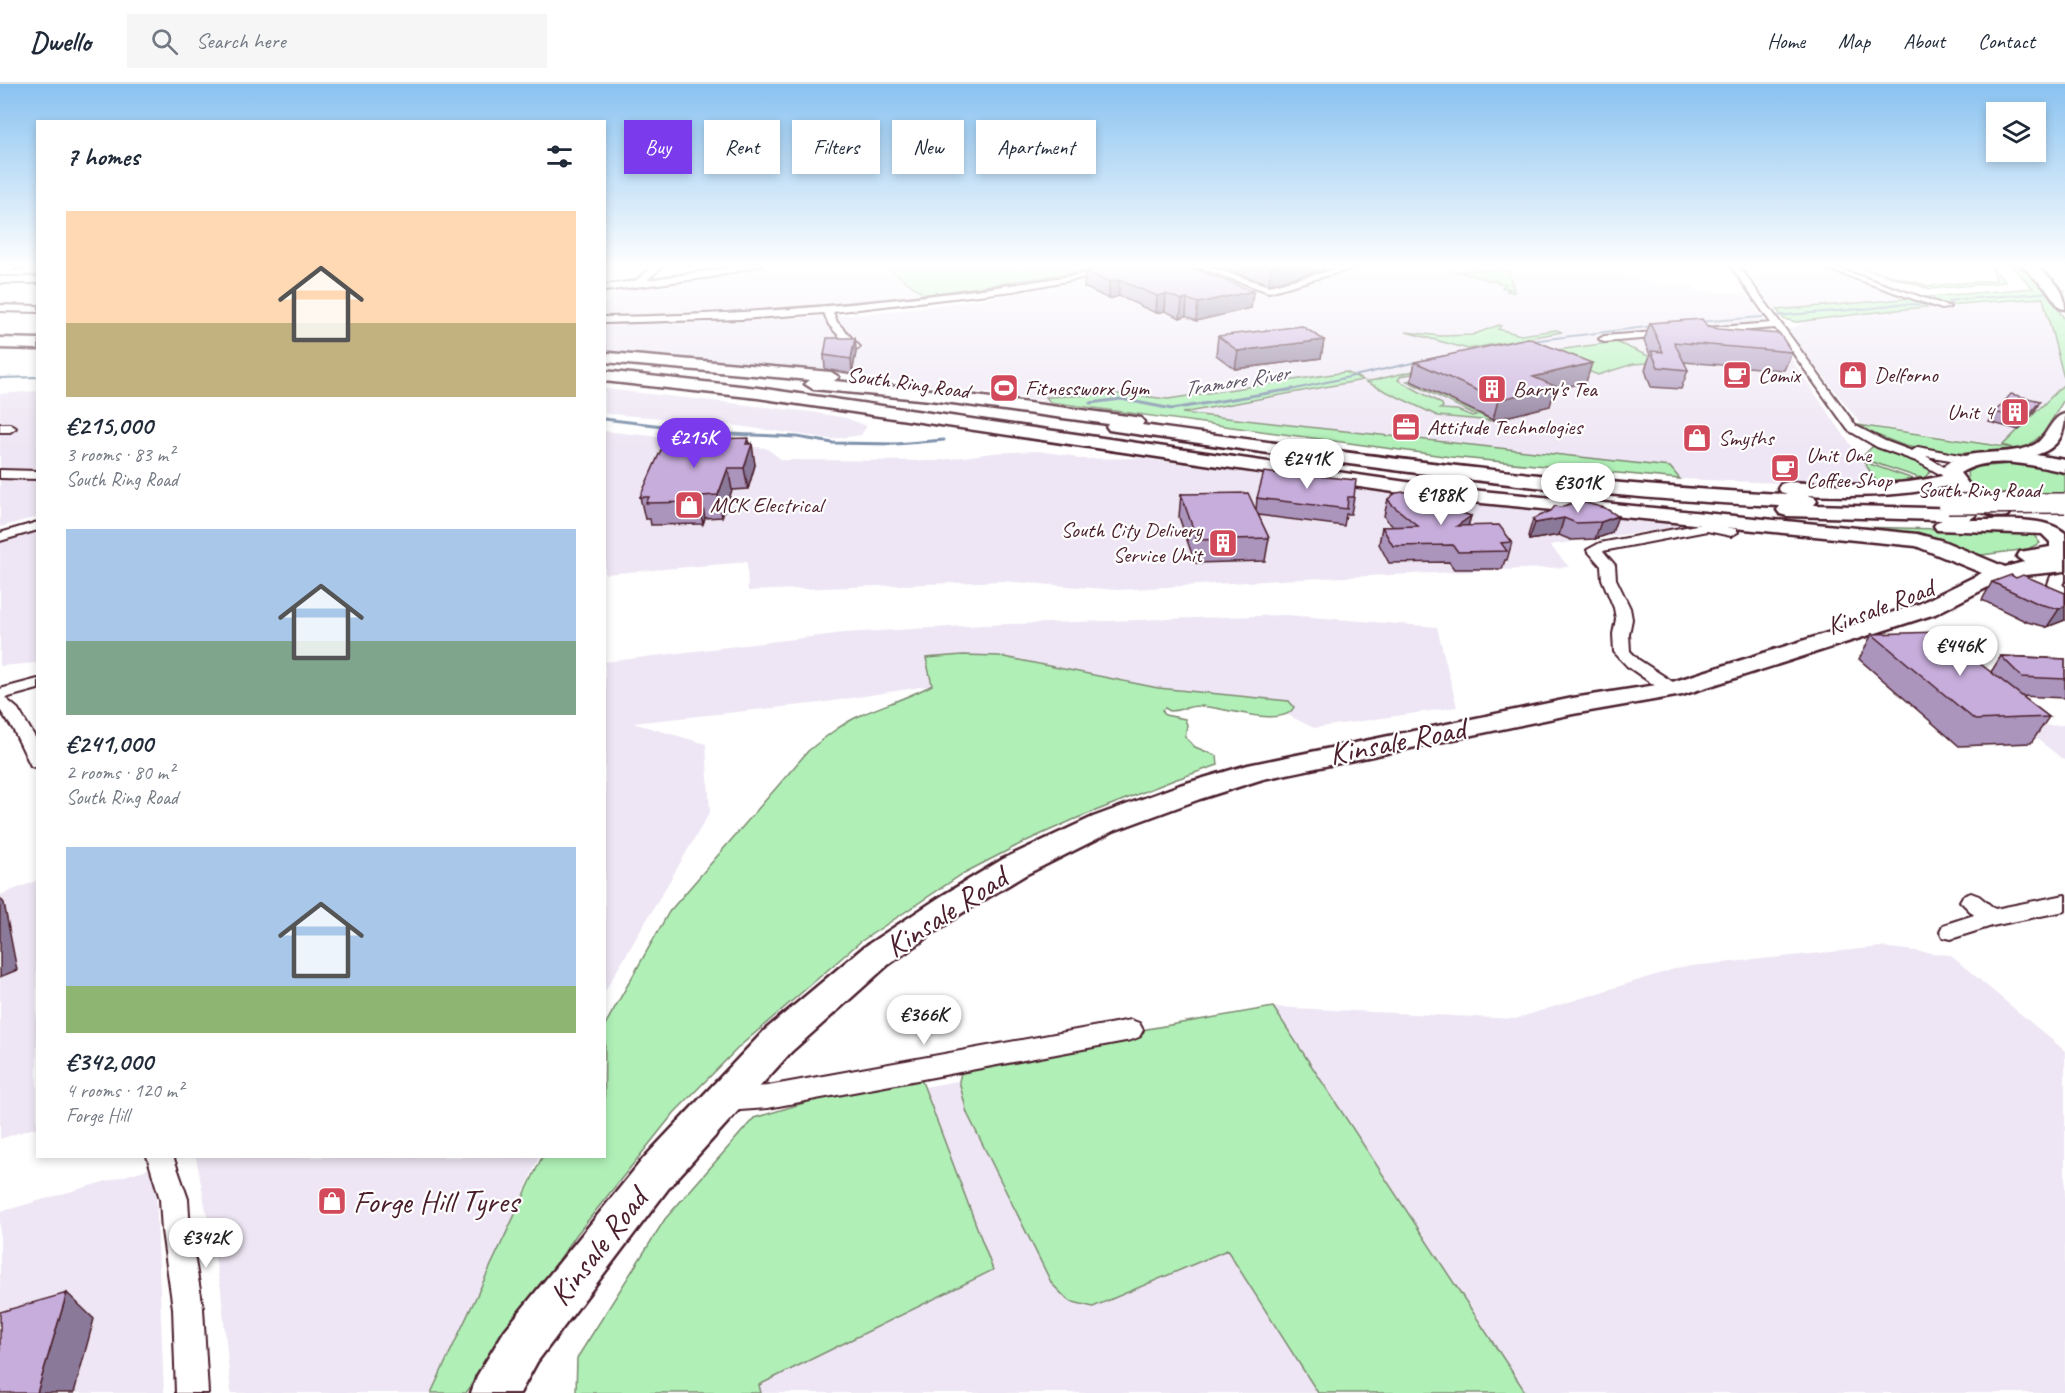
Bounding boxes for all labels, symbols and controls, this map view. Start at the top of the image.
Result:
search box [127,14,547,68]
text: Dwello [30,24,91,59]
icon: search [148,25,181,58]
text: Search here [196,27,286,55]
text: Home [1767,28,1805,54]
text: Map [1838,28,1870,54]
text: About [1903,28,1945,54]
text: Contact [1978,28,2035,54]
map controls [1986,102,2046,162]
button: layers [1986,102,2046,162]
chip: Buy [624,120,692,174]
chip: Rent [704,120,780,174]
chip: Filters [792,120,880,174]
chip: New [892,120,964,174]
chip: Apartment [976,120,1096,174]
text: 7 homes [66,140,139,173]
icon: filters [543,140,576,173]
icon: home [267,250,375,358]
water label: Tramore River [1182,358,1294,403]
cafe icon: Comix [1721,359,1753,391]
shop icon: Delforno [1837,359,1869,391]
street label: South Ring Road [845,361,974,406]
place label: Comix [1758,361,1803,389]
place label: Delforno [1874,361,1939,389]
sports icon: Fitnessworx Gym [988,372,1020,404]
building icon: Barry's Tea [1476,373,1508,405]
place label: Fitnessworx Gym [1025,374,1150,402]
place label: Barry's Tea [1513,375,1598,403]
building icon: Unit 4 [1999,396,2031,428]
place label: Unit 4 [1947,398,1996,426]
text: €215,000 [66,409,153,442]
office icon: Attitude Technologies [1390,411,1422,443]
place label: Attitude Technologies [1427,413,1584,441]
pin: €215K [652,418,736,469]
shop icon: Smyths [1681,422,1713,454]
place label: Smyths [1718,424,1775,452]
text: €215K [671,425,717,450]
pin: €241K [1265,439,1349,490]
place label: Unit One Coffee Shop [1806,441,1893,494]
text: 3 rooms · 83 m² [66,442,174,467]
text: €241K [1284,446,1330,471]
cafe icon: Unit One Coffee Shop [1769,452,1801,484]
pin: €301K [1536,463,1620,514]
text: South Ring Road [66,467,178,492]
text: €301K [1555,470,1601,495]
pin: €188K [1399,475,1483,526]
street label: South Ring Road [1917,476,2044,504]
text: €188K [1418,482,1464,507]
shop icon: MCK Electrical [673,489,705,521]
place label: MCK Electrical [710,491,827,519]
place label: South City Delivery Service Unit [1061,516,1205,569]
building icon: South City Delivery Service Unit [1207,527,1239,559]
icon: home [267,568,375,676]
street label: Kinsale Road [1822,570,1942,642]
pin: €446K [1918,626,2002,677]
text: €446K [1937,633,1983,658]
street label: Kinsale Road [1326,707,1473,774]
text: €241,000 [66,727,153,760]
text: 2 rooms · 80 m² [66,760,174,785]
text: South Ring Road [66,785,178,810]
street label: Kinsale Road [877,855,1019,967]
icon: home [267,886,375,994]
pin: €366K [882,995,966,1046]
text: €366K [901,1002,948,1027]
text: €342,000 [66,1045,153,1078]
text: 4 rooms · 120 m² [66,1078,183,1103]
text: Forge Hill [66,1103,129,1128]
street label: Kinsale Road [540,1177,659,1314]
place label: Forge Hill Tyres [353,1181,522,1222]
shop icon: Forge Hill Tyres [316,1185,348,1217]
pin: €342K [164,1218,248,1269]
text: €342K [183,1225,229,1250]

